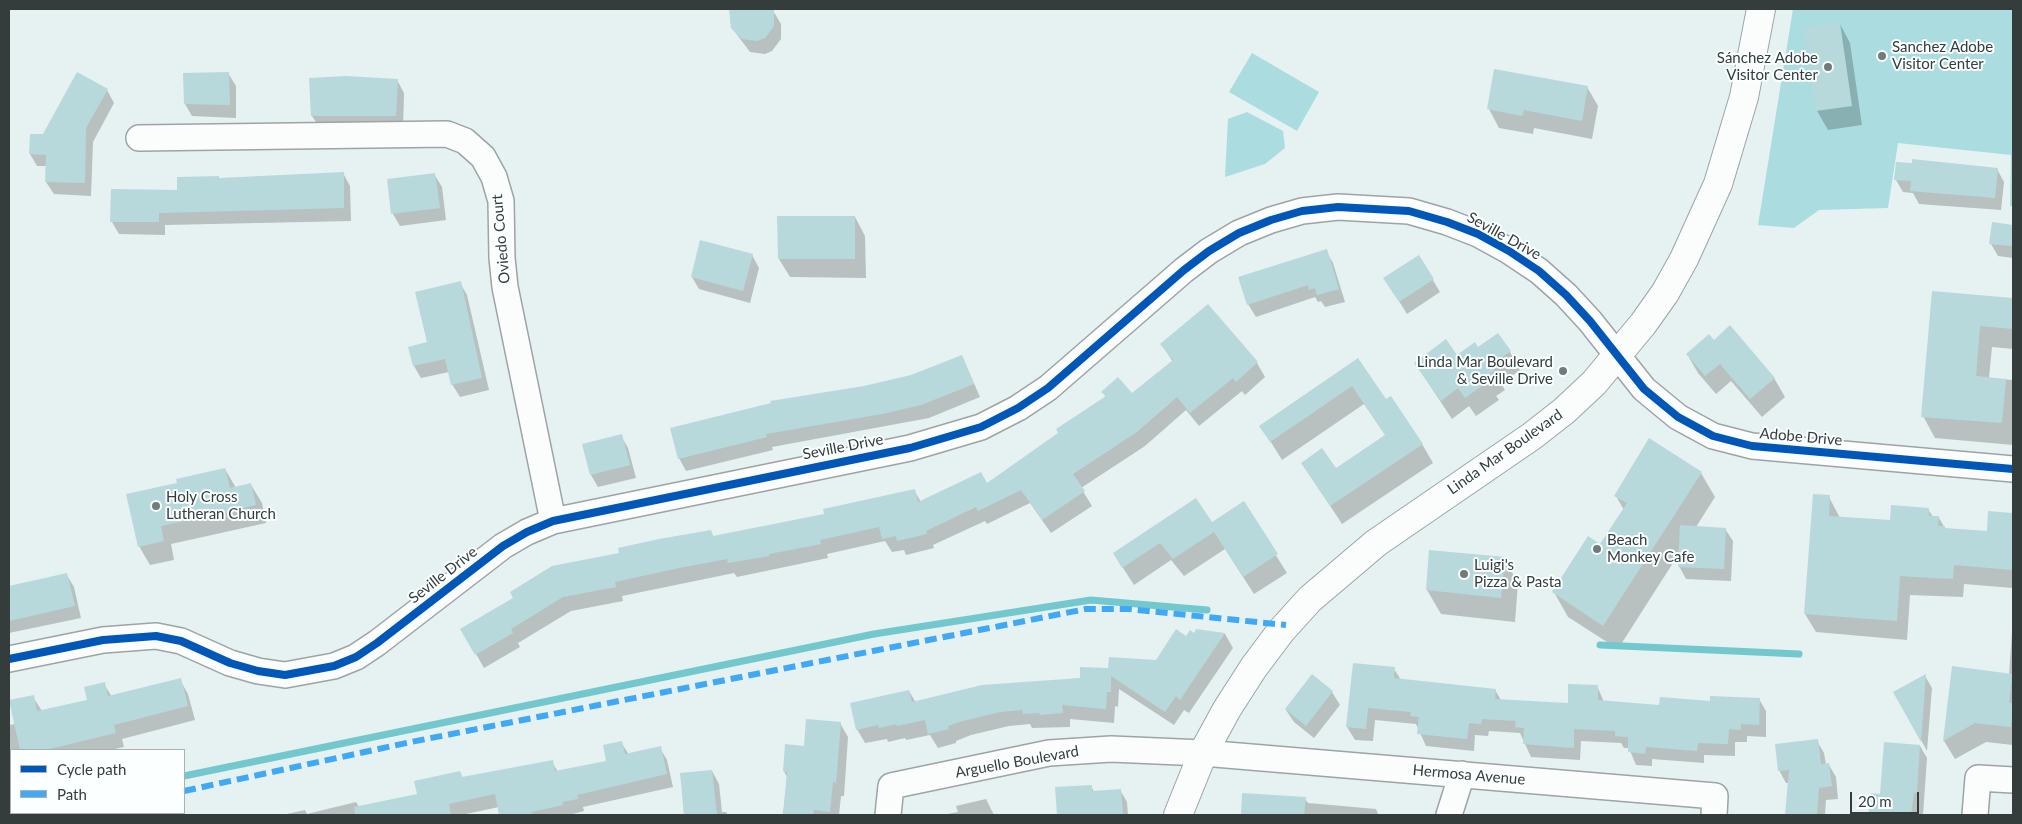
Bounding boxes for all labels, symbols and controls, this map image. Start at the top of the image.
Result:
place label: Sanchez Adobe Visitor Center [1892,38,1993,73]
place label: Sánchez Adobe Visitor Center [1717,49,1818,84]
marker: Sanchez Adobe Visitor Center [1876,50,1888,62]
marker: Sánchez Adobe Visitor Center [1822,61,1834,73]
street label: Oviedo Court [488,194,514,284]
street label: Seville Drive [1464,208,1544,264]
place label: Linda Mar Boulevard & Seville Drive [1417,353,1553,388]
marker: Linda Mar Boulevard & Seville Drive [1557,365,1569,377]
street label: Linda Mar Boulevard [1444,406,1566,498]
street label: Adobe Drive [1759,424,1843,450]
street label: Seville Drive [801,430,885,464]
place label: Holy Cross Lutheran Church [166,488,276,523]
marker: Holy Cross Lutheran Church [150,500,162,512]
place label: Beach Monkey Cafe [1607,531,1694,566]
street label: Seville Drive [405,543,481,607]
marker: Beach Monkey Cafe [1591,543,1603,555]
place label: Luigi's Pizza & Pasta [1474,556,1561,591]
marker: Luigi's Pizza & Pasta [1458,568,1470,580]
street label: Arguello Boulevard [954,742,1080,782]
legend [10,749,185,814]
text: Cycle path [57,760,126,778]
street label: Hermosa Avenue [1412,761,1526,789]
scale bar [1852,782,1921,814]
text: Path [57,785,87,803]
text: 20 m [1858,792,1892,810]

